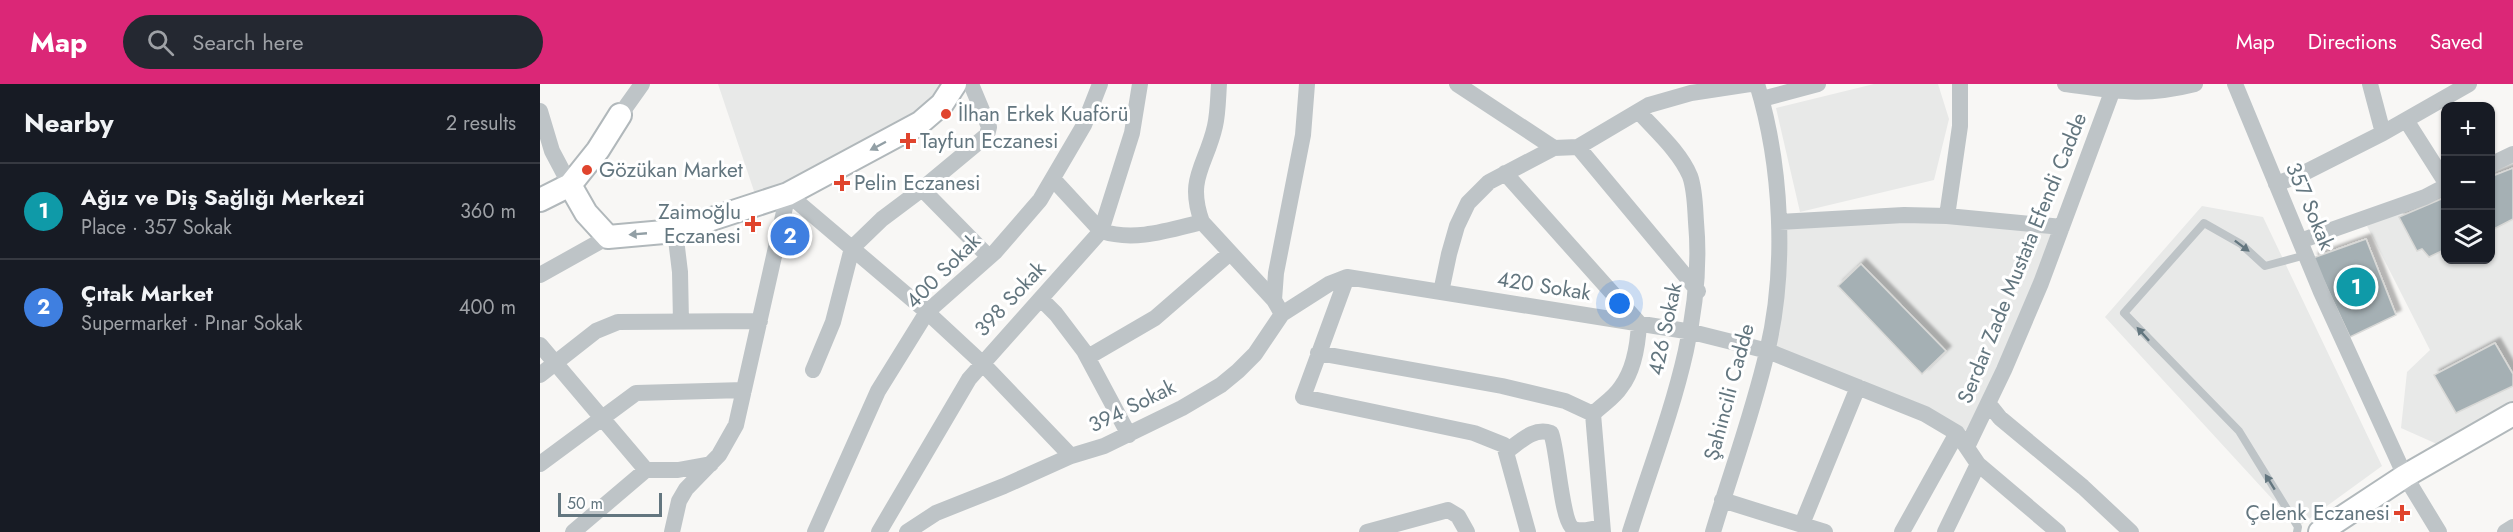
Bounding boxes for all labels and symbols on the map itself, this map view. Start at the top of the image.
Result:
place label: İlhan Erkek Kuaförü [958,99,1129,129]
marker: İlhan Erkek Kuaförü [939,107,953,121]
street label: Serdar Zade Mustata Efendi Cadde [1950,108,2094,408]
place label: Tayfun Eczanesi [920,126,1058,156]
marker: Tayfun Eczanesi [901,134,915,148]
one-way arrow [869,141,886,151]
place label: Gözükan Market [599,155,743,185]
street label: 357 Sokak [2278,158,2342,255]
marker: Gözükan Market [580,163,594,177]
place label: Pelin Eczanesi [854,168,980,198]
marker: Pelin Eczanesi [835,176,849,190]
place label: Zaimoğlu Eczanesi [658,197,741,251]
pin: 2 [770,214,810,258]
marker: Zaimoğlu Eczanesi [746,217,760,231]
street label: 400 Sokak [899,226,988,315]
one-way arrow [629,229,648,239]
one-way arrow [2235,240,2250,252]
street label: 398 Sokak [967,254,1053,343]
street label: 420 Sokak [1495,264,1594,308]
pin: 1 [2336,264,2376,310]
street label: 426 Sokak [1641,279,1690,378]
your location [1605,289,1634,318]
street label: Şahincili Cadde [1696,320,1762,464]
one-way arrow [2136,327,2150,342]
street label: 394 Sokak [1083,372,1181,440]
one-way arrow [2264,473,2275,490]
scale bar [558,490,662,518]
place label: Çelenk Eczanesi [2245,498,2390,528]
marker: Çelenk Eczanesi [2395,506,2409,520]

